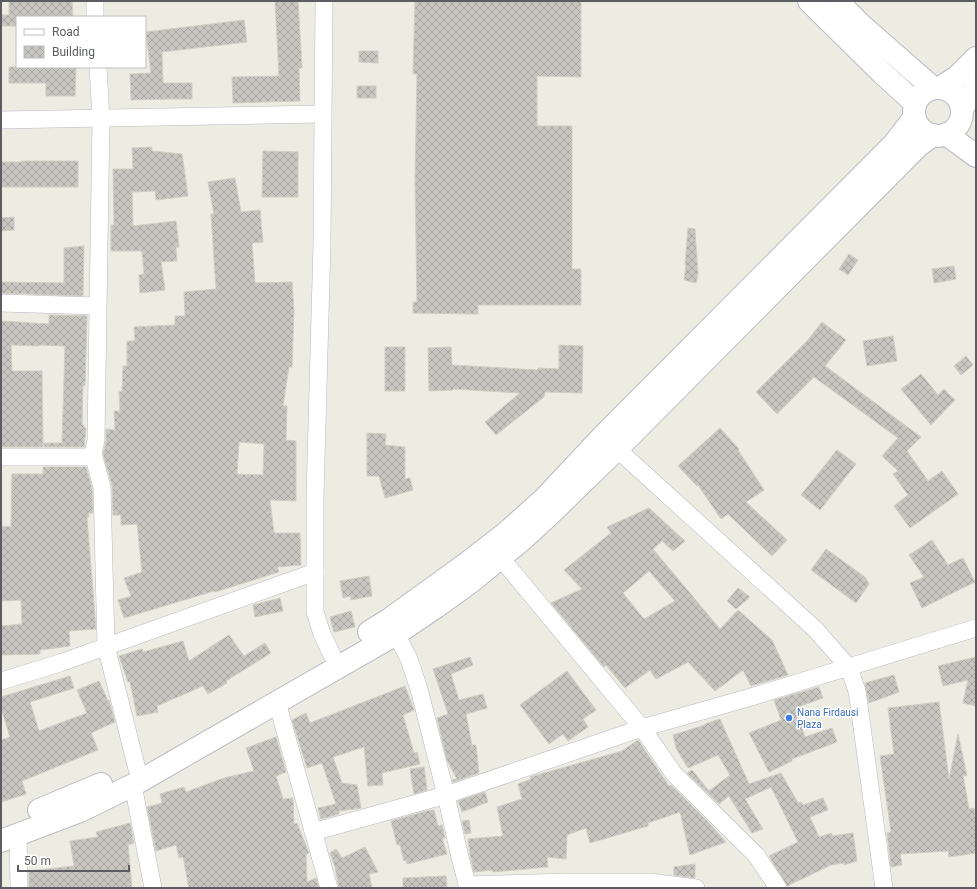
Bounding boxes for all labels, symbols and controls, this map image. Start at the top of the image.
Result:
legend [16,16,146,68]
text: Road [52,25,80,39]
text: Building [52,45,95,59]
place label: Nana Firdausi Plaza [797,707,858,730]
marker: Nana Firdausi Plaza [784,713,794,723]
scale bar [18,847,129,873]
text: 50 m [24,854,51,868]

